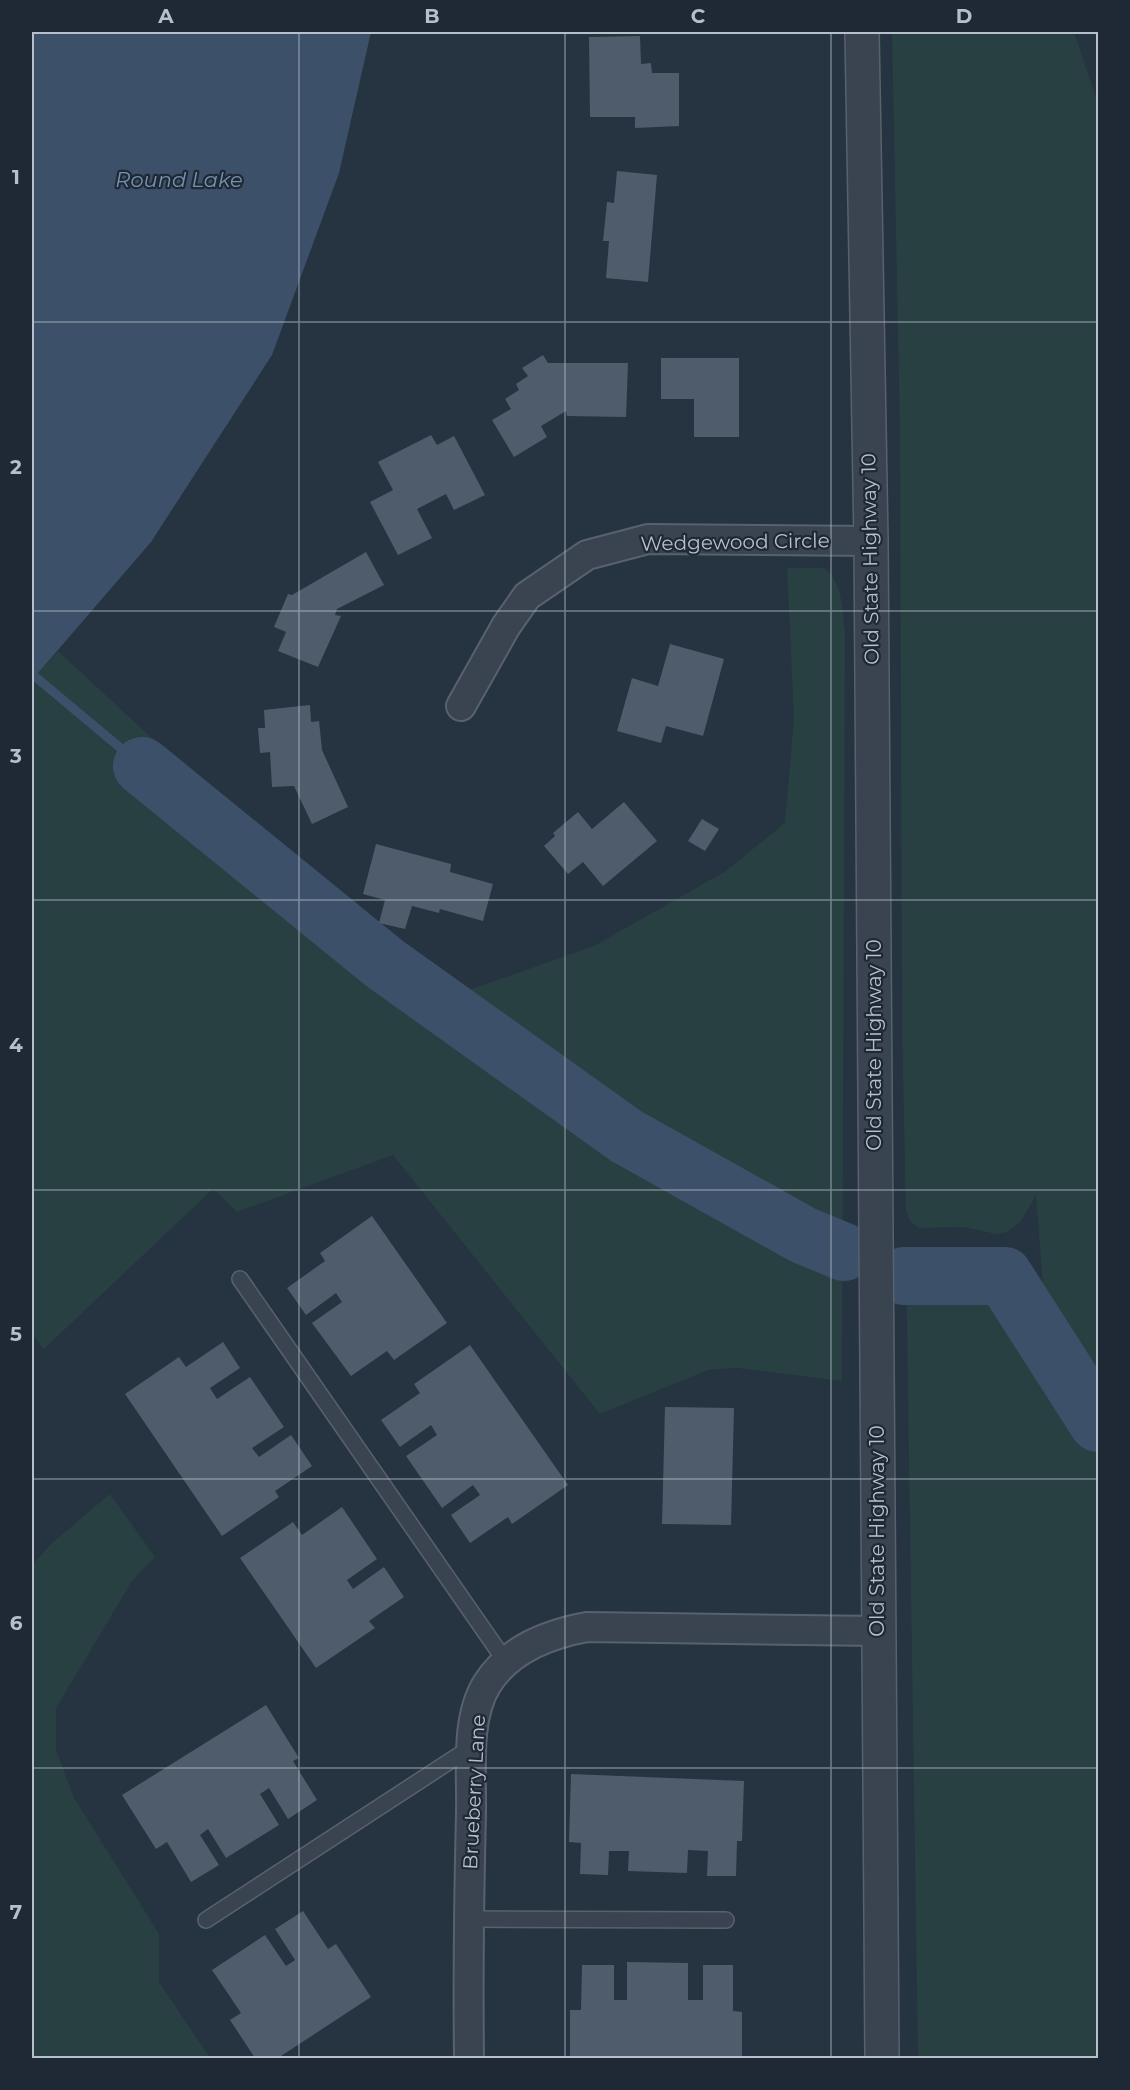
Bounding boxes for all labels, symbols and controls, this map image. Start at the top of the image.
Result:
text: A [157,4,174,28]
text: B [424,4,440,28]
text: C [691,4,706,28]
text: D [956,4,972,28]
text: 1 [12,165,20,189]
water label: Round Lake [115,167,243,192]
street label: Old State Highway 10 [856,453,884,665]
text: 2 [10,455,22,479]
street label: Wedgewood Circle [640,528,830,556]
text: 3 [9,744,22,768]
street label: Old State Highway 10 [862,939,886,1151]
text: 4 [9,1033,23,1057]
text: 5 [10,1322,22,1346]
street label: Old State Highway 10 [865,1425,889,1637]
text: 6 [10,1611,23,1635]
street label: Brueberry Lane [458,1714,490,1870]
text: 7 [10,1900,22,1924]

